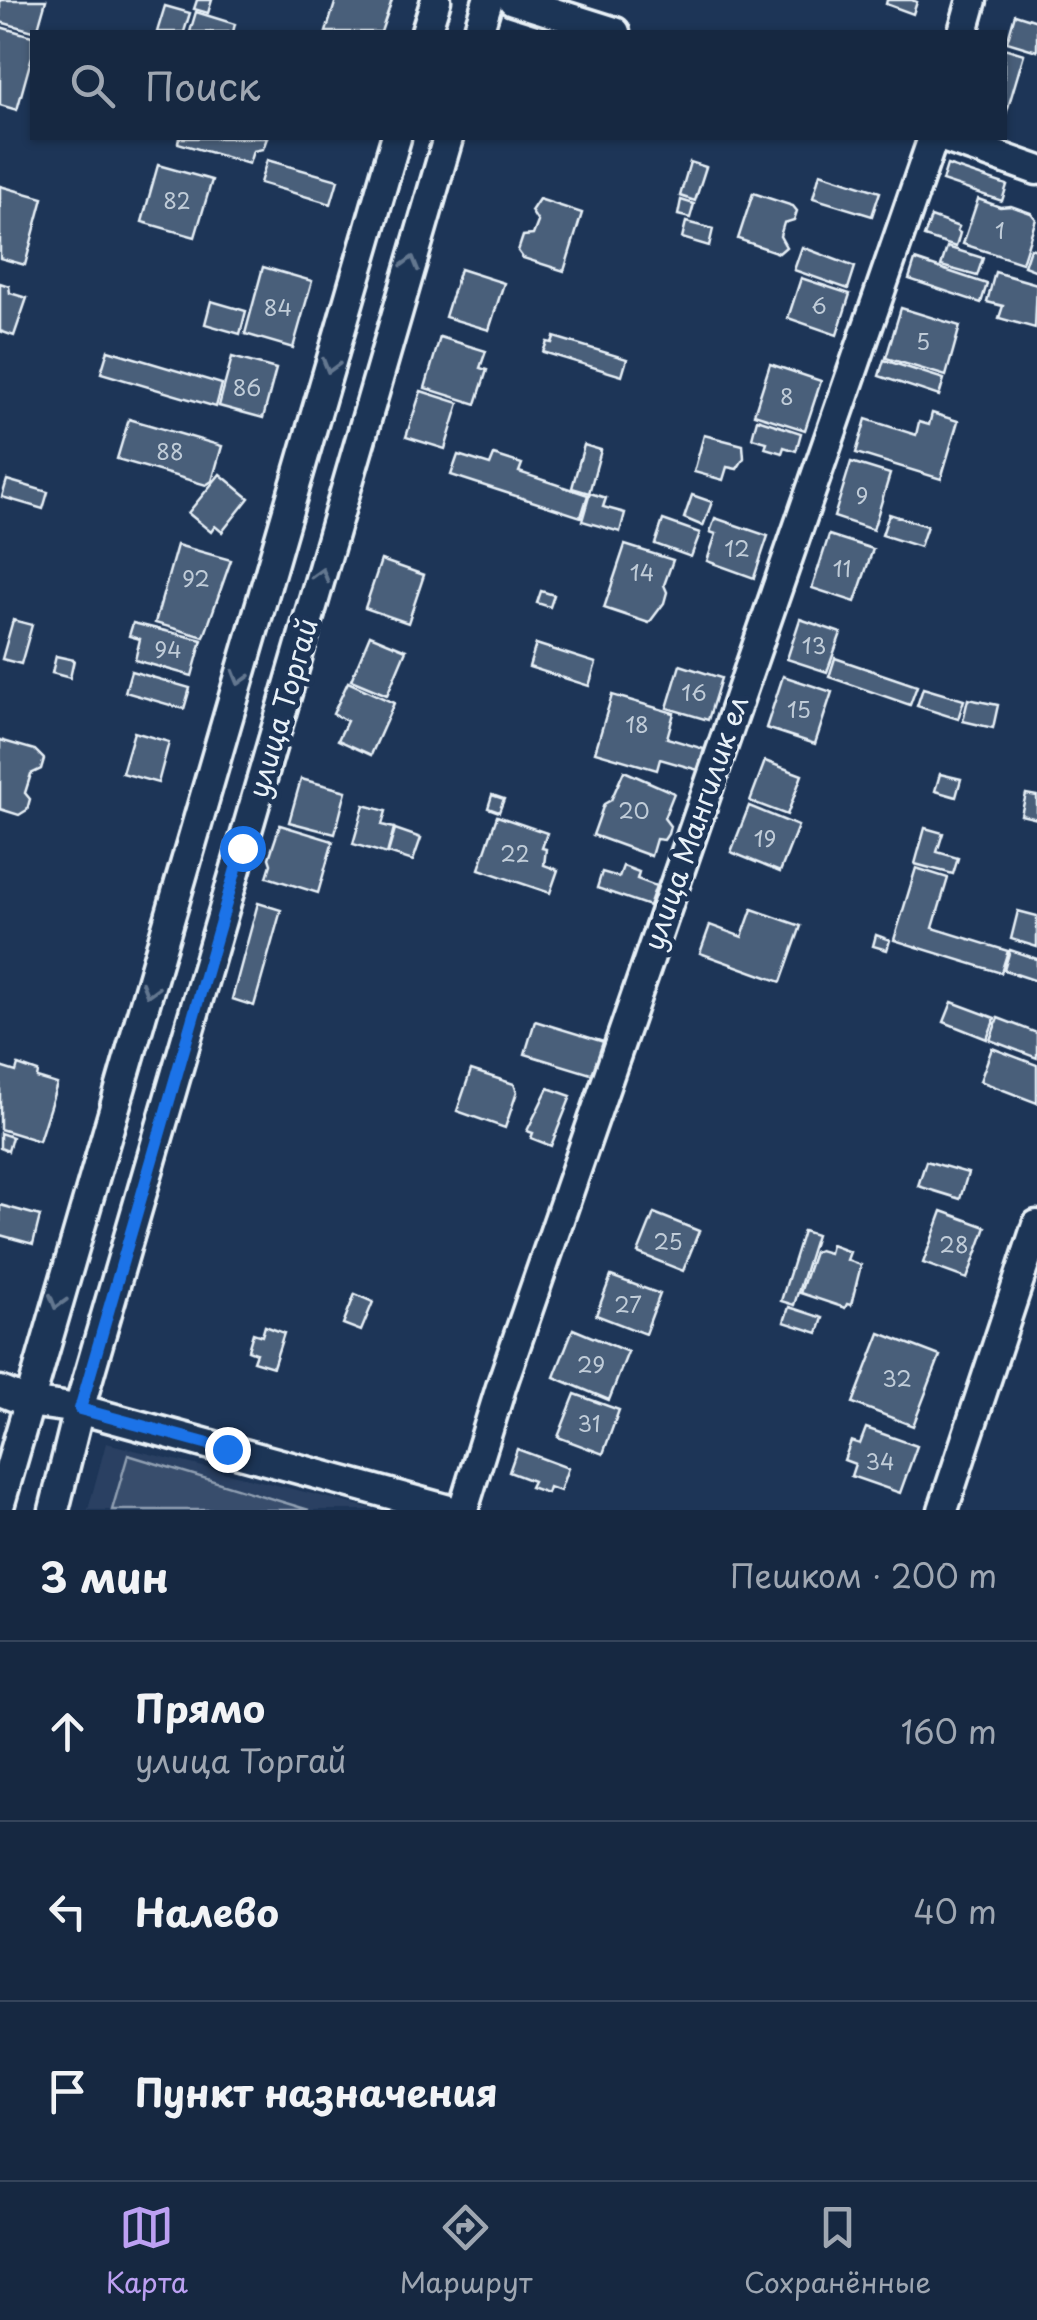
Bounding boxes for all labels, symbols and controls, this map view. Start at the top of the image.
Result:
search box [30,30,1007,140]
text: Поиск [145,57,260,114]
icon: search [65,58,120,113]
house number: 82 [163,183,191,216]
house number: 1 [995,213,1005,246]
one-way arrow [400,255,421,272]
house number: 6 [811,288,827,321]
house number: 84 [264,290,292,323]
house number: 5 [916,324,930,357]
one-way arrow [321,356,342,373]
house number: 86 [233,370,261,403]
house number: 8 [780,379,794,412]
house number: 88 [156,434,184,467]
house number: 9 [856,478,868,511]
house number: 12 [724,531,750,564]
house number: 11 [833,551,851,584]
house number: 14 [630,555,654,588]
house number: 92 [182,561,210,594]
one-way arrow [309,567,330,584]
street label: улица Торгай [235,613,328,802]
house number: 13 [802,628,826,661]
house number: 94 [154,632,182,665]
one-way arrow [231,669,252,686]
house number: 16 [681,675,707,708]
street label: улица Мангилик ел [631,689,758,956]
house number: 15 [787,692,811,725]
house number: 18 [625,707,649,740]
house number: 20 [618,793,650,826]
house number: 19 [754,821,776,854]
route start [220,826,266,872]
house number: 22 [500,836,530,869]
one-way arrow [140,981,161,998]
house number: 25 [653,1224,683,1257]
house number: 28 [939,1227,969,1260]
house number: 27 [614,1287,642,1320]
one-way arrow [48,1293,69,1310]
house number: 29 [577,1347,605,1380]
house number: 32 [882,1361,912,1394]
house number: 31 [577,1406,601,1439]
route end [205,1427,251,1473]
house number: 34 [865,1444,895,1477]
text: 3 мин [40,1544,169,1607]
text: Пешком · 200 m [730,1551,997,1599]
text: Прямо [135,1679,265,1736]
icon: ahead [40,1704,95,1759]
text: 160 m [901,1707,997,1755]
text: улица Торгай [135,1736,347,1784]
text: Налево [135,1883,279,1940]
icon: left [40,1884,95,1939]
text: 40 m [913,1887,997,1935]
text: Пункт назначения [135,2063,498,2120]
icon: arrive [40,2064,95,2119]
tab: Карта [106,2200,188,2303]
tab: Маршрут [400,2200,532,2303]
tab: Сохранённые [744,2200,931,2303]

